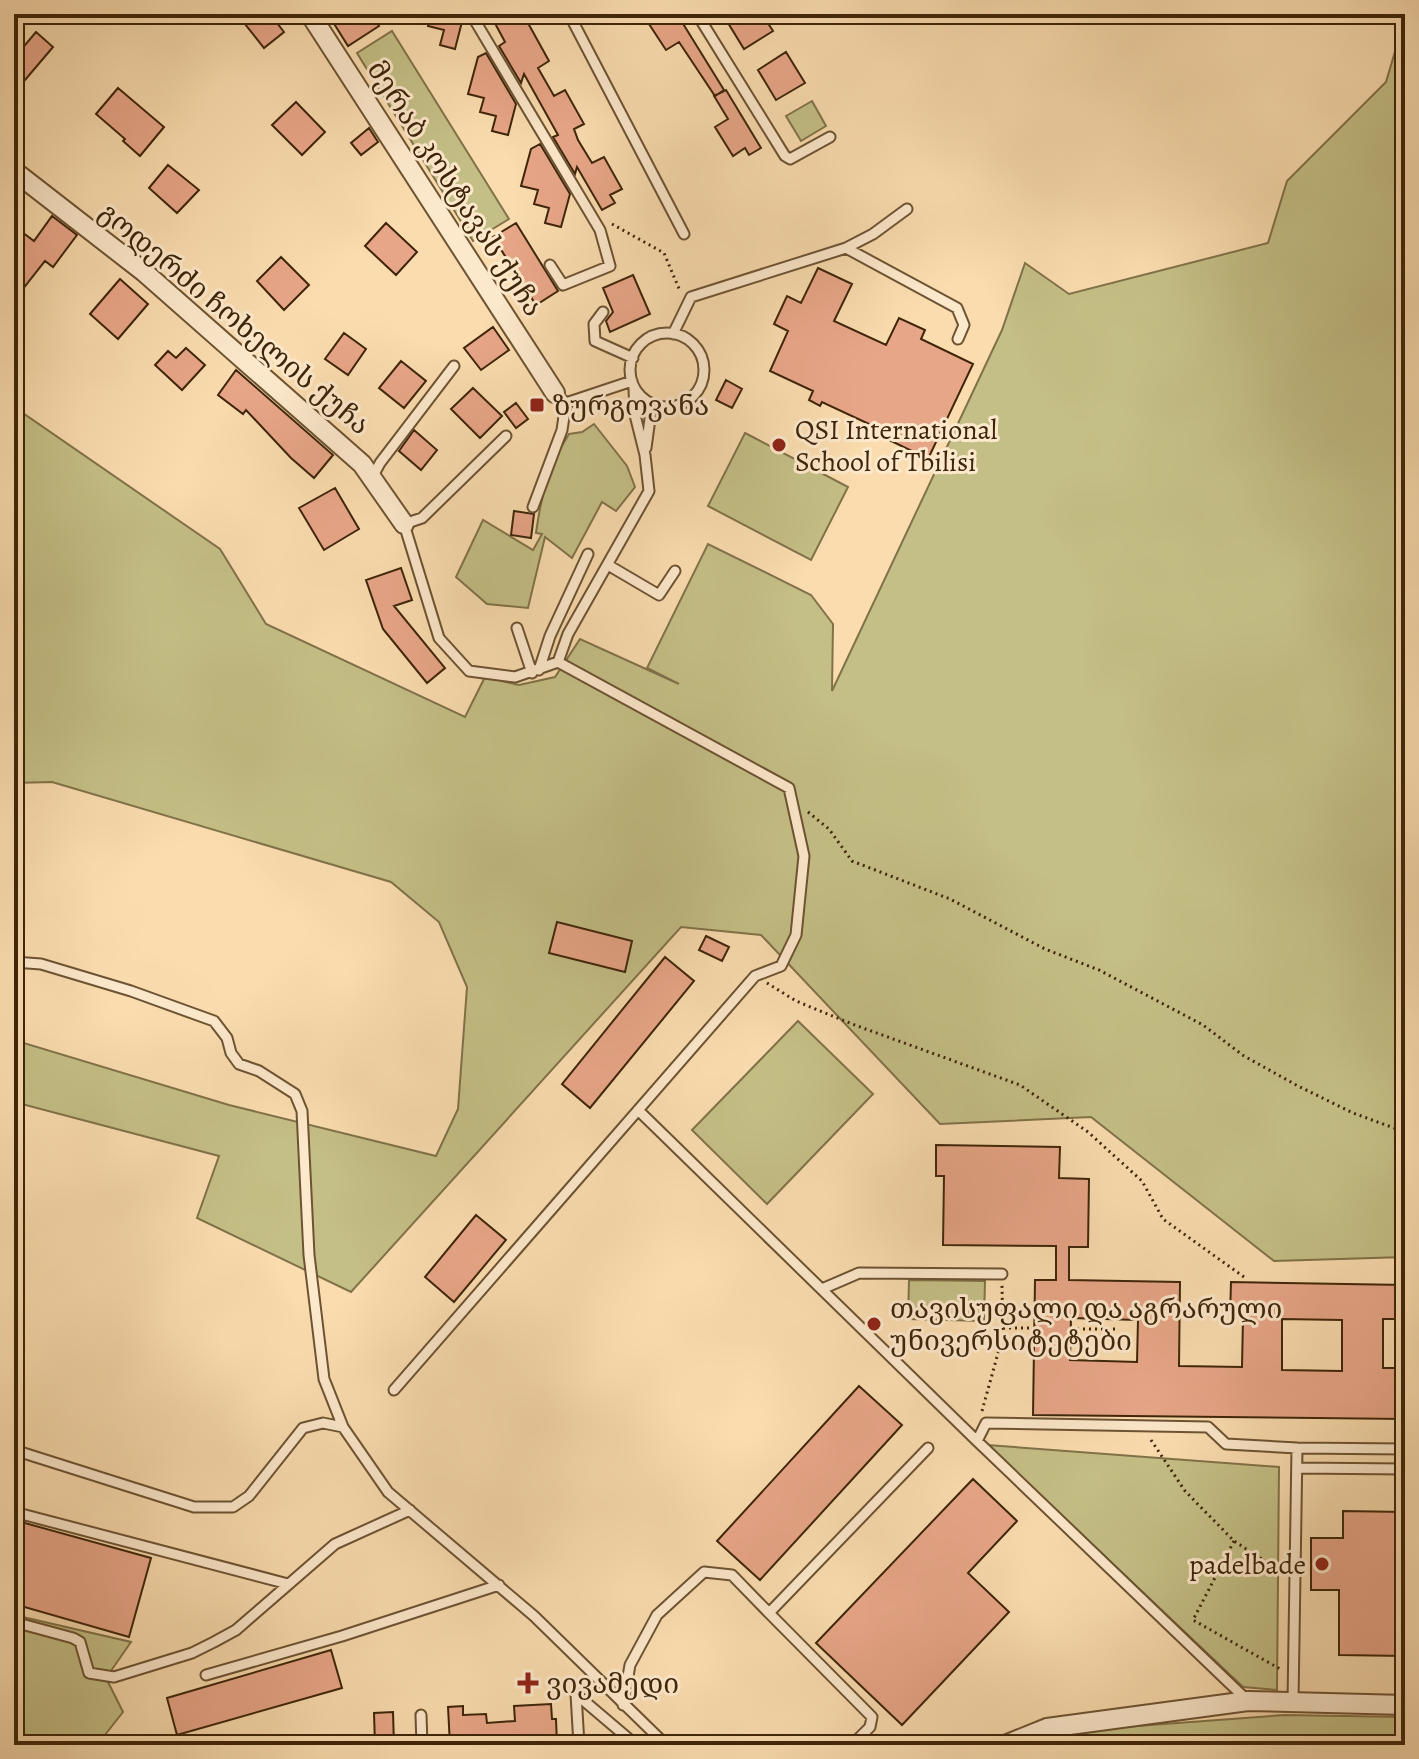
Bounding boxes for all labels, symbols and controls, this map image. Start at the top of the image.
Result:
street label: მერაბ კოსტავას ქუჩა [358,53,552,324]
street label: გოდერძი ჩოხელის ქუჩა [91,194,378,444]
place label: ზურგოვანა [553,387,709,425]
marker: ზურგოვანა [528,396,546,414]
place label: QSI International School of Tbilisi [795,411,998,481]
marker: QSI International School of Tbilisi [770,436,788,454]
place label: თავისუფალი და აგრარული უნივერსიტეტები [890,1290,1282,1360]
marker: თავისუფალი და აგრარული უნივერსიტეტები [865,1315,883,1333]
place label: padelbade [1189,1546,1306,1584]
marker: padelbade [1313,1555,1331,1573]
place label: ვივამედი [546,1665,679,1703]
marker: ვივამედი [517,1672,539,1694]

